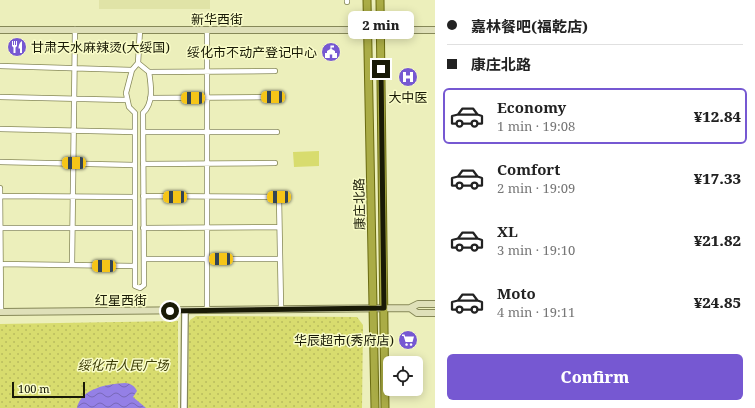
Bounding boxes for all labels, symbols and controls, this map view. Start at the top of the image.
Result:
street label: 新华西街 [191,10,243,28]
callout: 2 min [348,11,414,39]
text: 2 min [362,16,400,34]
text: 嘉林餐吧(福乾店) [471,16,588,36]
restaurant icon: 甘肃天水麻辣烫(大绥国) [6,36,28,58]
place label: 甘肃天水麻辣烫(大绥国) [31,38,170,56]
public building icon: 绥化市不动产登记中心 [320,41,342,63]
place label: 绥化市不动产登记中心 [187,43,317,61]
text: 康庄北路 [471,54,531,74]
route end [372,60,390,78]
hospital icon: 大中医 [397,66,419,88]
place label: 大中医 [388,88,428,106]
car [261,91,285,103]
car [181,92,205,104]
text: Economy [497,97,566,117]
icon: car [449,98,485,134]
text: ¥12.84 [694,106,741,126]
text: 1 min · 19:08 [497,117,575,135]
car [62,157,86,169]
text: Comfort [497,159,560,179]
icon: car [449,160,485,196]
text: ¥17.33 [694,168,741,188]
street label: 康庄北路 [350,178,368,230]
text: 2 min · 19:09 [497,179,575,197]
car [163,191,187,203]
car [267,191,291,203]
text: XL [497,221,518,241]
icon: car [449,222,485,258]
text: ¥21.82 [694,230,741,250]
text: 3 min · 19:10 [497,241,575,259]
car [209,253,233,265]
car [92,260,116,272]
text: Moto [497,283,536,303]
icon: car [449,284,485,320]
street label: 红星西街 [95,291,147,309]
text: ¥24.85 [694,292,741,312]
route start [161,302,179,320]
text: 4 min · 19:11 [497,303,575,321]
supermarket icon: 华辰超市(秀府店) [397,329,419,351]
place label: 华辰超市(秀府店) [294,331,394,349]
button: Confirm [447,354,743,400]
park label: 绥化市人民广场 [77,356,169,374]
map controls [383,356,423,396]
button: locate [383,356,423,396]
scale bar [12,380,85,399]
text: 100 m [18,381,50,396]

